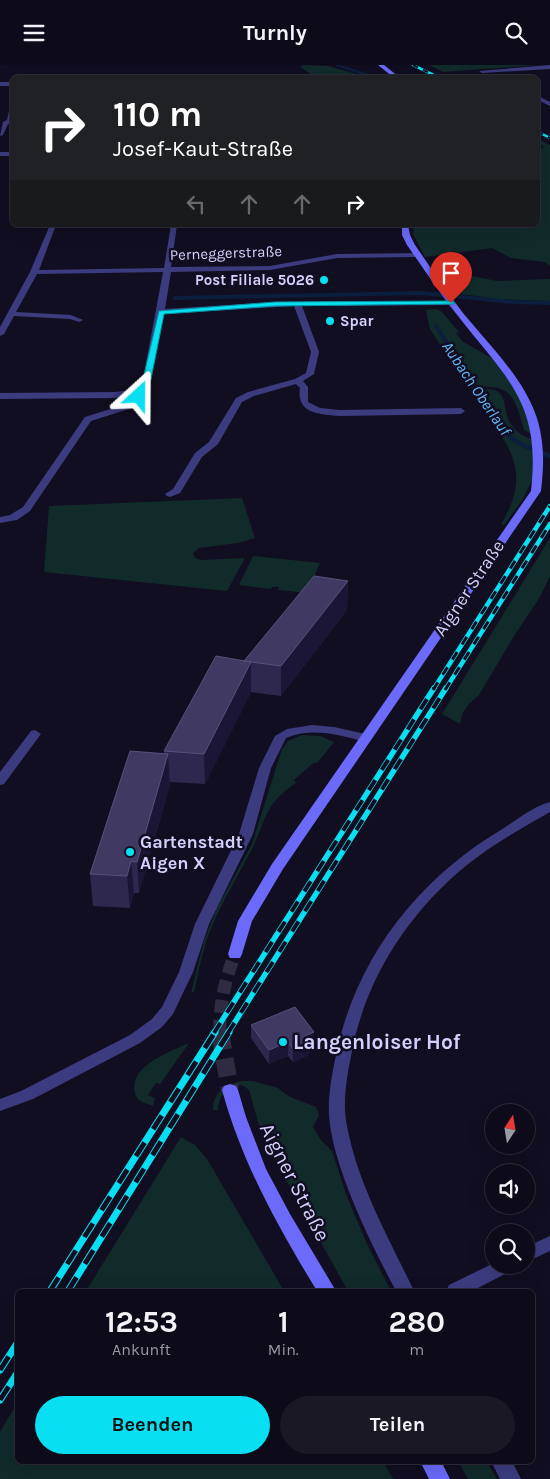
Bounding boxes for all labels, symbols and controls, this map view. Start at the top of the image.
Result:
icon: menu [20,19,48,47]
icon: search [502,19,530,47]
text: Turnly [243,20,307,46]
text: 110 m [113,94,202,135]
icon: right [30,95,95,160]
text: Josef-Kaut-Straße [113,136,293,162]
icon: left [182,190,210,218]
icon: ahead [235,190,263,218]
icon: ahead [288,190,316,218]
icon: right [341,190,369,218]
street label: Perneggerstraße [170,242,282,264]
pin [430,252,472,303]
icon: arrive [437,259,465,287]
place label: Post Filiale 5026 [195,271,314,289]
marker: Post Filiale 5026 [318,274,330,286]
place label: Spar [340,312,373,330]
marker: Spar [324,315,336,327]
water label: Aubach Oberlauf [438,338,516,441]
position arrow [112,369,164,421]
street label: Aigner Straße [429,536,509,640]
place label: Gartenstadt Aigen X [140,831,243,874]
marker: Gartenstadt Aigen X [124,846,136,858]
place label: Langenloiser Hof [293,1030,461,1054]
marker: Langenloiser Hof [277,1036,289,1048]
north arrow [485,1104,535,1154]
map controls [485,1104,535,1274]
street label: Aigner Straße [255,1119,335,1245]
button: sound [485,1164,535,1214]
button: search [485,1224,535,1274]
text: 12:53 [105,1304,178,1340]
text: 1 [278,1304,289,1340]
text: 280 [389,1304,445,1340]
text: Ankunft [112,1340,171,1359]
text: Min. [268,1340,299,1359]
text: m [409,1340,424,1359]
button: Beenden [35,1396,270,1454]
button: Teilen [280,1396,515,1454]

